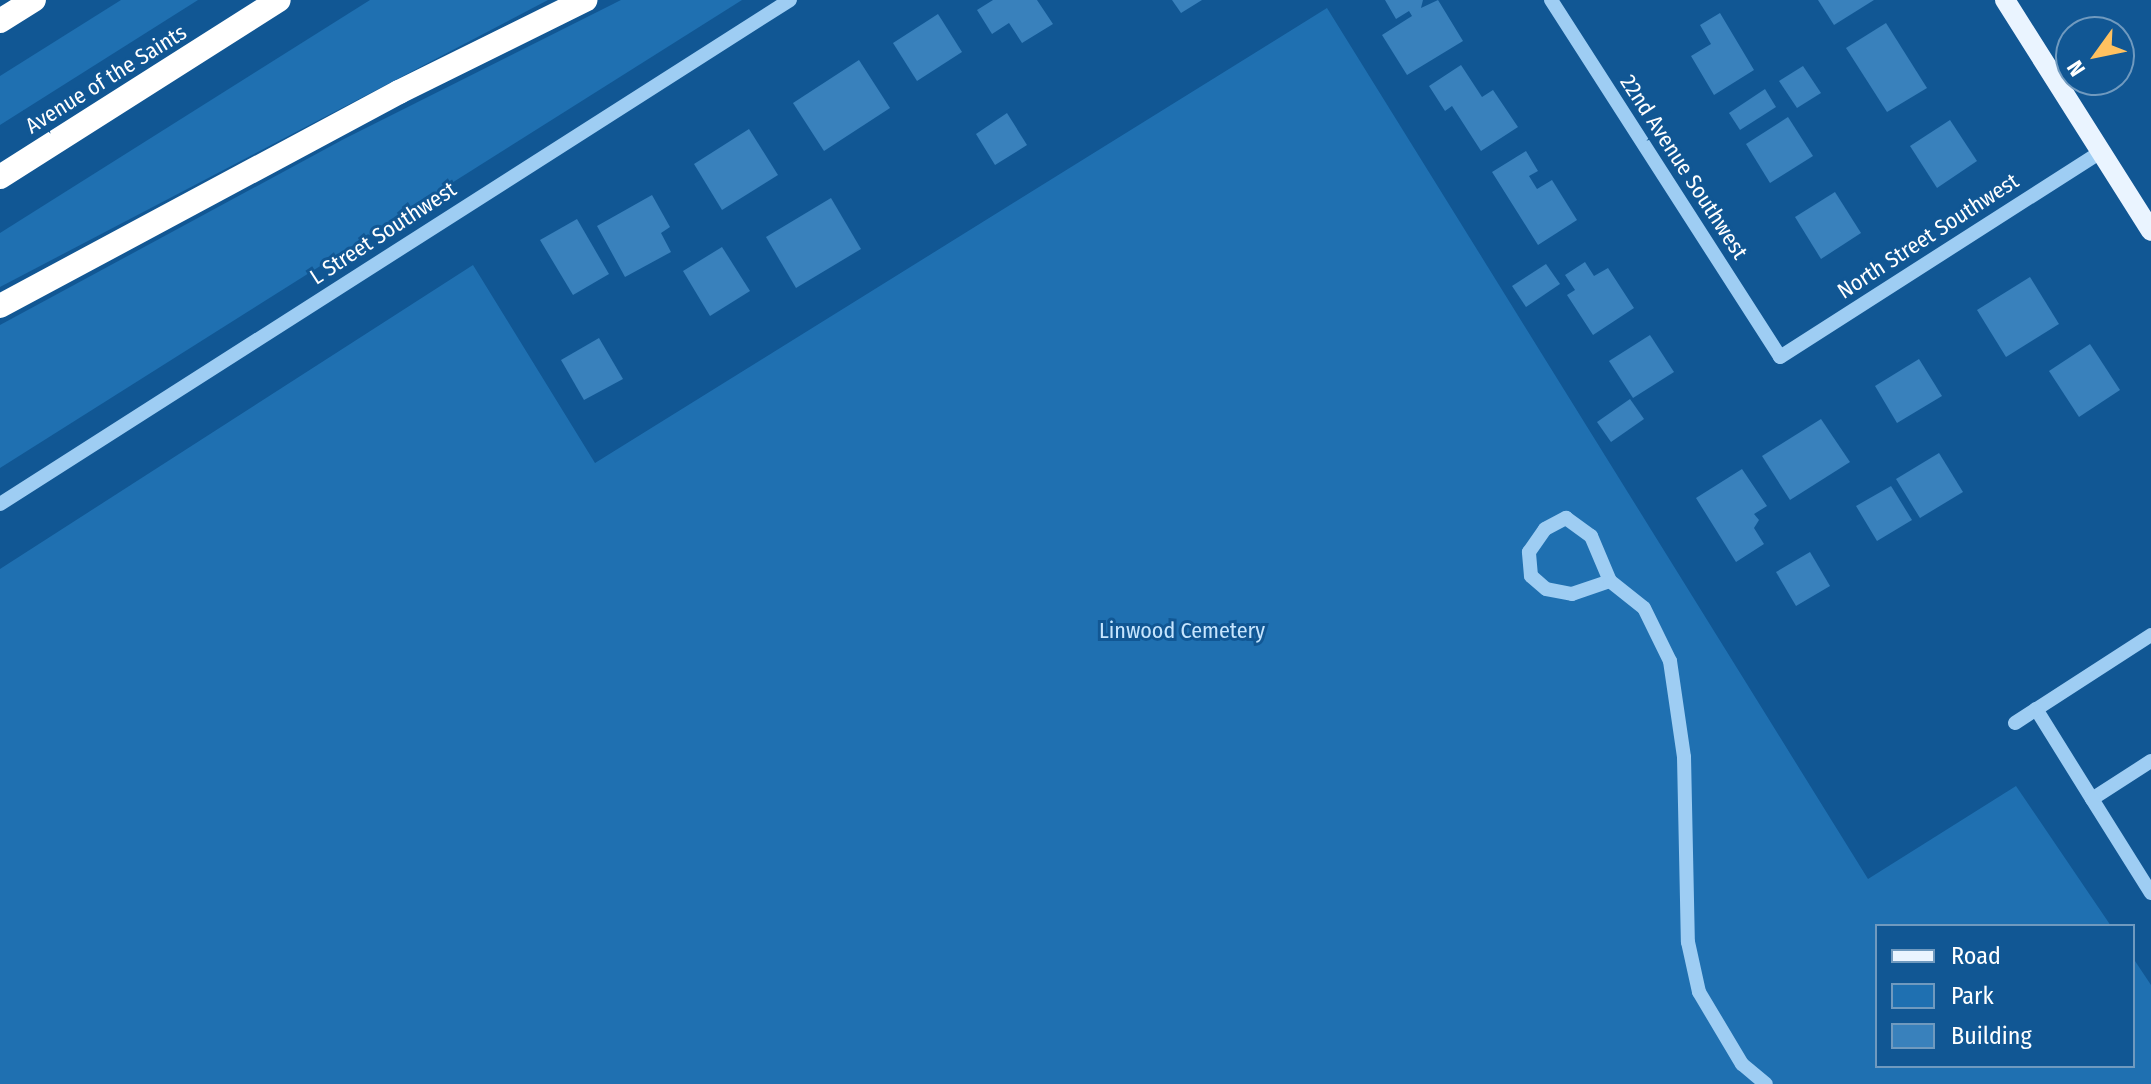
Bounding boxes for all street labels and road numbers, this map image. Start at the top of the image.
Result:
street label: Avenue of the Saints [21,19,191,139]
street label: 22nd Avenue Southwest [1615,70,1753,264]
street label: North Street Southwest [1833,168,2023,304]
street label: L Street Southwest [305,176,461,290]

